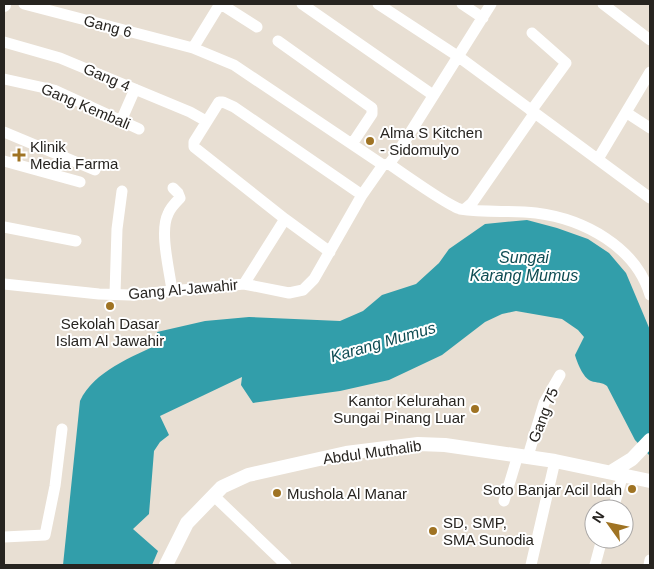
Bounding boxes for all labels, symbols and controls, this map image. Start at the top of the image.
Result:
street label: Gang 6 [82,11,134,41]
street label: Gang 4 [81,60,133,94]
street label: Gang Kembali [39,80,133,132]
place label: Alma S Kitchen - Sidomulyo [380,124,483,158]
marker: Alma S Kitchen - Sidomulyo [364,135,376,147]
place label: Klinik Media Farma [30,138,119,172]
marker: Klinik Media Farma [12,148,26,162]
water label: Sungai Karang Mumus [470,249,578,284]
street label: Gang Al-Jawahir [127,276,239,302]
marker: Sekolah Dasar Islam Al Jawahir [104,300,116,312]
place label: Sekolah Dasar Islam Al Jawahir [56,315,164,349]
water label: Karang Mumus [329,319,437,365]
street label: Gang 75 [525,385,561,445]
place label: Kantor Kelurahan Sungai Pinang Luar [333,392,465,426]
marker: Kantor Kelurahan Sungai Pinang Luar [469,403,481,415]
street label: Abdul Muthalib [322,437,422,467]
place label: Soto Banjar Acil Idah [483,481,622,498]
marker: Soto Banjar Acil Idah [626,483,638,495]
place label: Mushola Al Manar [287,485,407,502]
marker: Mushola Al Manar [271,487,283,499]
north arrow [584,499,634,549]
text: N [589,508,608,526]
place label: SD, SMP, SMA Sunodia [443,514,535,548]
marker: SD, SMP, SMA Sunodia [427,525,439,537]

